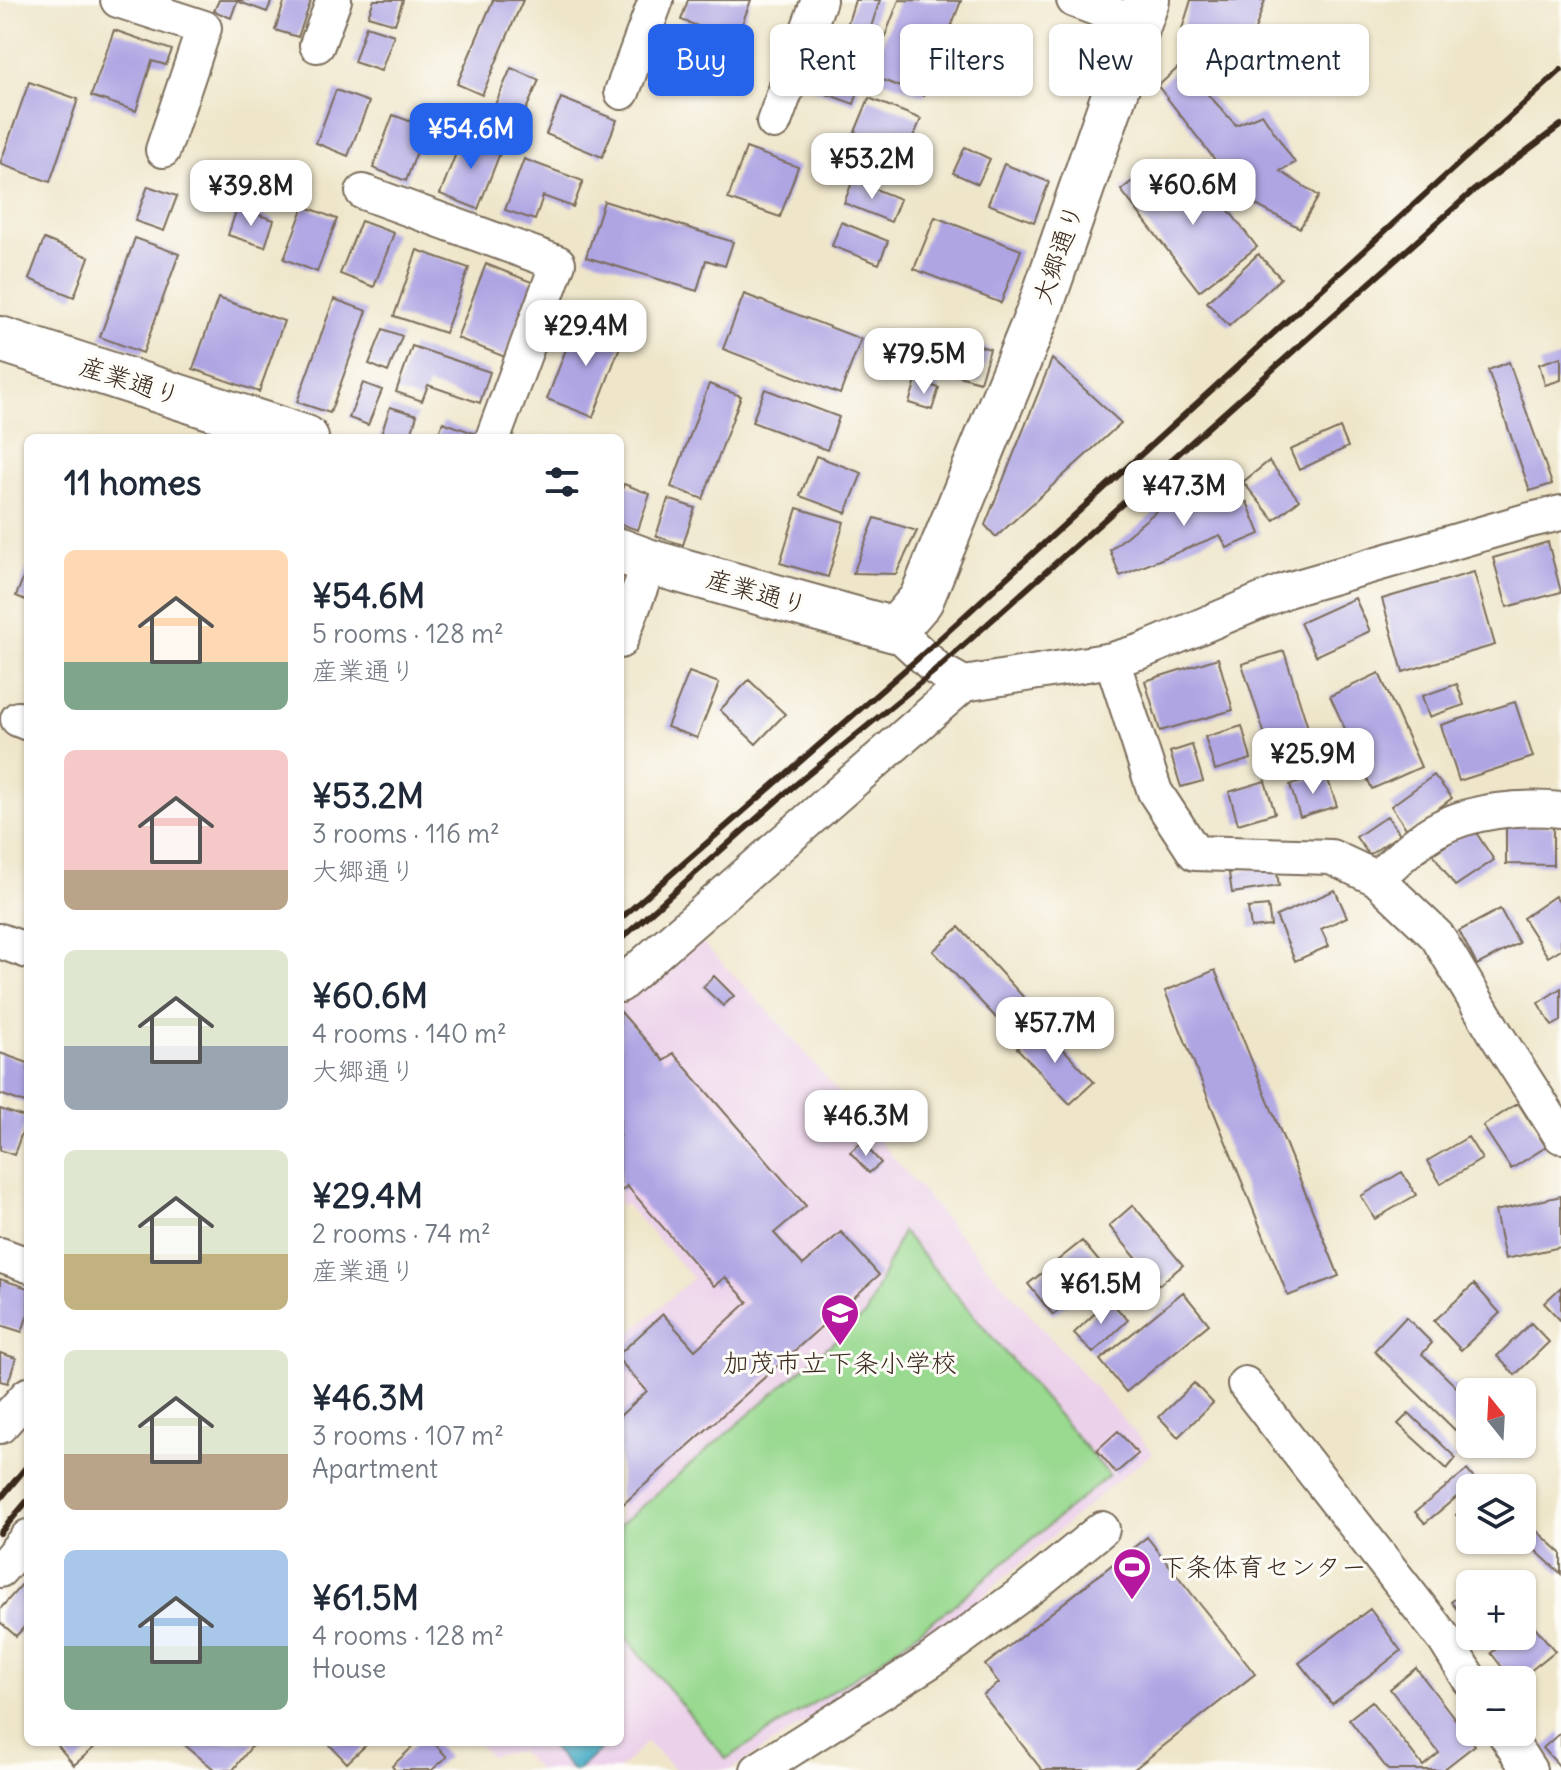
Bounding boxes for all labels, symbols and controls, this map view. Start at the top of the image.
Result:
chip: Buy [648,24,754,96]
chip: Rent [770,24,884,96]
chip: Filters [900,24,1033,96]
chip: New [1049,24,1161,96]
chip: Apartment [1177,24,1369,96]
pin: ¥54.6M [406,103,536,171]
text: ¥54.6M [428,112,514,145]
pin: ¥53.2M [807,133,937,201]
text: ¥53.2M [829,142,915,175]
pin: ¥60.6M [1128,159,1258,227]
pin: ¥39.8M [186,160,316,228]
text: ¥60.6M [1149,168,1237,201]
text: ¥39.8M [208,169,294,202]
street label: 大郷通り [1025,199,1090,308]
pin: ¥29.4M [521,300,651,368]
text: ¥29.4M [544,309,628,342]
pin: ¥79.5M [859,328,989,396]
text: ¥79.5M [882,337,966,370]
street label: 産業通り [76,349,185,412]
icon: filters [540,460,584,504]
pin: ¥47.3M [1119,460,1249,528]
text: 11 homes [64,461,201,504]
text: ¥47.3M [1142,469,1226,502]
street label: 産業通り [703,561,812,622]
text: ¥54.6M [312,574,425,617]
icon: home [128,582,224,678]
text: 5 rooms · 128 m² [312,617,504,650]
text: 産業通り [312,654,416,687]
pin: ¥25.9M [1248,728,1378,796]
text: ¥25.9M [1270,737,1356,770]
text: ¥53.2M [312,774,424,817]
icon: home [128,782,224,878]
text: 3 rooms · 116 m² [312,817,500,850]
text: 大郷通り [312,854,416,887]
text: ¥60.6M [312,974,428,1017]
icon: home [128,982,224,1078]
pin: ¥57.7M [990,997,1120,1065]
text: ¥57.7M [1014,1006,1096,1039]
text: 4 rooms · 140 m² [312,1017,507,1050]
text: 大郷通り [312,1054,416,1087]
pin: ¥46.3M [801,1090,931,1158]
text: ¥46.3M [823,1099,909,1132]
text: ¥29.4M [312,1174,423,1217]
icon: home [128,1182,224,1278]
text: 2 rooms · 74 m² [312,1217,491,1250]
text: 産業通り [312,1254,416,1287]
pin: ¥61.5M [1036,1258,1166,1326]
text: ¥61.5M [1060,1267,1142,1300]
school or university icon: 加茂市立下条小学校 [819,1292,861,1347]
place label: 加茂市立下条小学校 [723,1346,957,1379]
text: ¥46.3M [312,1376,425,1419]
north arrow [1456,1378,1536,1458]
map controls [1456,1378,1536,1746]
icon: home [128,1382,224,1478]
text: 3 rooms · 107 m² [312,1419,504,1452]
text: Apartment [312,1452,438,1485]
button: layers [1456,1474,1536,1554]
sports icon: 下条体育センター [1111,1546,1153,1601]
place label: 下条体育センター [1160,1550,1367,1583]
button: + [1456,1570,1536,1650]
text: ¥61.5M [312,1576,419,1619]
icon: home [128,1582,224,1678]
text: 4 rooms · 128 m² [312,1619,504,1652]
text: House [312,1652,386,1685]
button: − [1456,1666,1536,1746]

